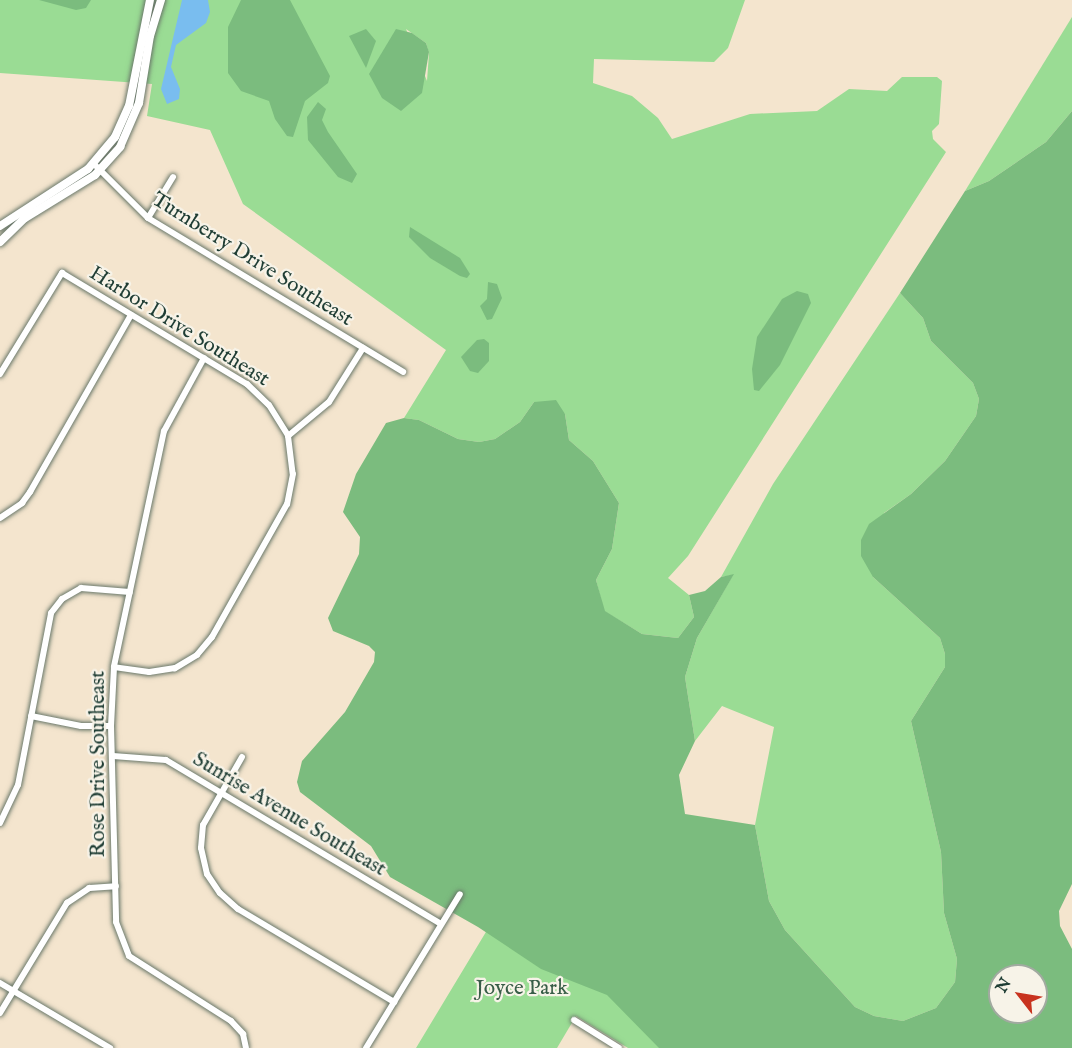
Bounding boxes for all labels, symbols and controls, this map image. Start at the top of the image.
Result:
street label: Turnberry Drive Southeast [147,188,357,332]
street label: Harbor Drive Southeast [84,261,274,393]
street label: Rose Drive Southeast [86,671,112,857]
street label: Sunrise Avenue Southeast [188,747,390,883]
north arrow [988,964,1048,1024]
text: N [992,975,1016,997]
park label: Joyce Park [476,976,568,1002]

